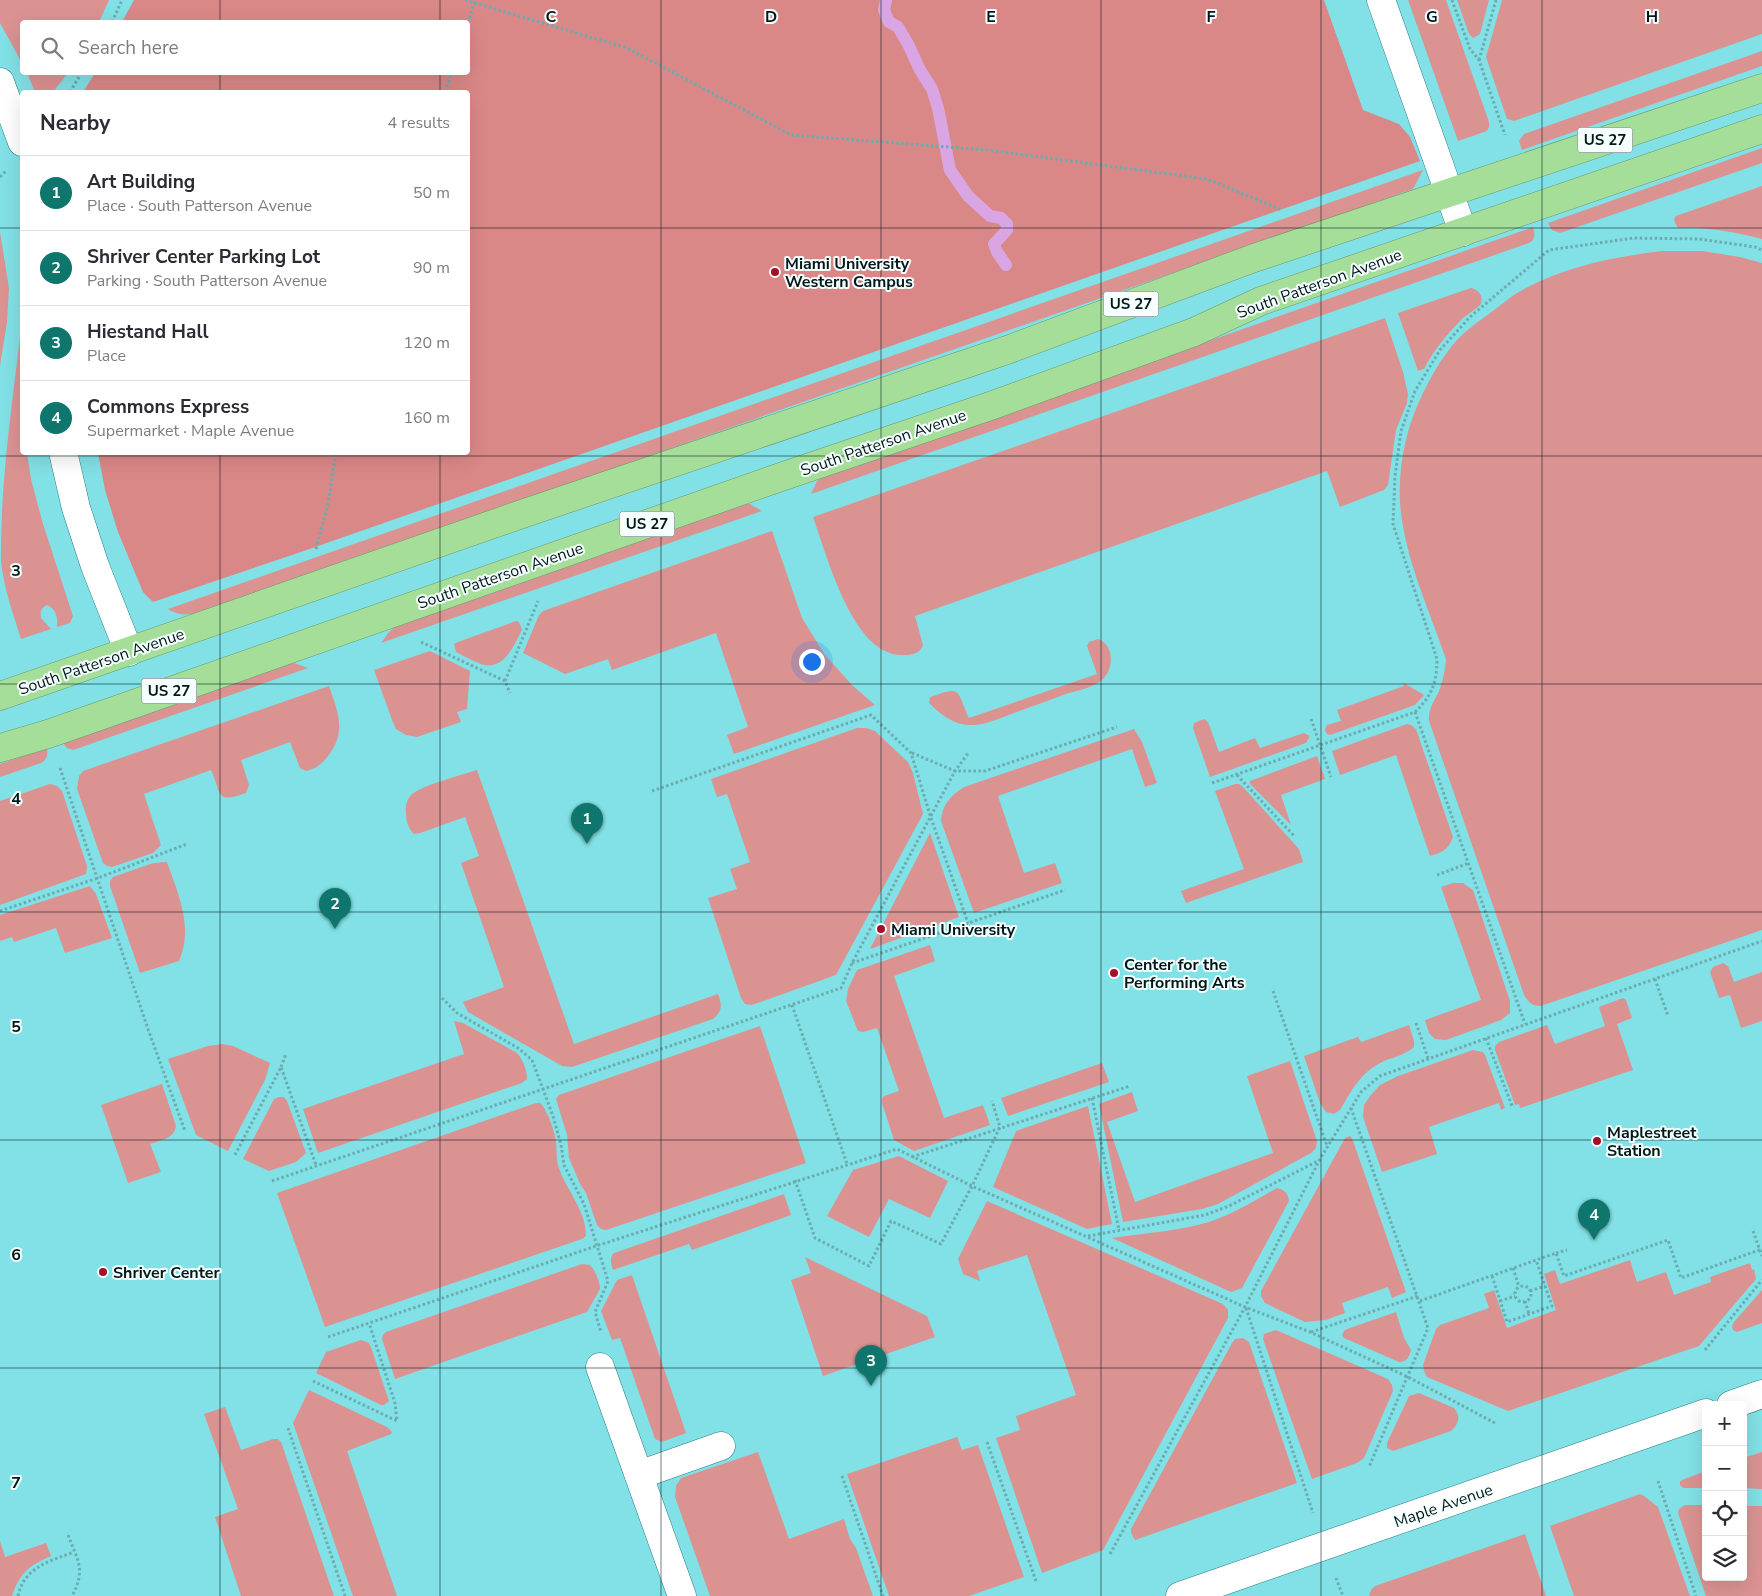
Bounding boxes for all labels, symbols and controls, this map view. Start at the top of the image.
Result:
text: C [546,6,557,28]
text: D [765,6,777,28]
text: E [986,6,996,28]
text: F [1207,6,1216,28]
text: G [1426,6,1438,28]
text: H [1646,6,1658,28]
search box [20,20,470,75]
icon: search [38,34,66,62]
text: Search here [78,35,179,61]
text: Nearby [40,109,110,137]
text: 4 results [388,112,450,134]
road number: US 27 [1578,128,1632,152]
text: Art Building [87,169,195,195]
text: 1 [51,182,61,204]
text: 50 m [413,182,450,204]
text: Place · South Patterson Avenue [87,195,312,217]
text: Shriver Center Parking Lot [87,244,320,270]
street label: South Patterson Avenue [1234,244,1405,324]
place label: Miami University Western Campus [785,253,913,293]
text: 2 [51,257,61,279]
text: 90 m [413,257,450,279]
marker: Miami University Western Campus [769,266,781,278]
text: Parking · South Patterson Avenue [87,270,327,292]
road number: US 27 [1104,292,1158,316]
text: Hiestand Hall [87,319,209,345]
text: 3 [51,332,61,354]
text: 120 m [403,332,450,354]
text: Place [87,345,126,367]
text: Commons Express [87,394,249,420]
street label: South Patterson Avenue [797,404,969,482]
text: 4 [51,407,61,429]
text: 160 m [403,407,450,429]
text: Supermarket · Maple Avenue [87,420,294,442]
road number: US 27 [620,512,674,536]
street label: South Patterson Avenue [414,537,586,615]
text: 3 [11,560,21,582]
street label: South Patterson Avenue [15,623,187,701]
your location [799,649,825,675]
road number: US 27 [142,678,196,704]
text: 4 [11,788,21,810]
pin: 1 [571,803,603,844]
pin: 2 [319,888,351,929]
place label: Miami University [891,919,1016,941]
marker: Miami University [875,923,887,935]
place label: Center for the Performing Arts [1124,954,1245,994]
marker: Center for the Performing Arts [1108,967,1120,979]
text: 5 [11,1016,21,1038]
place label: Maplestreet Station [1607,1122,1697,1162]
marker: Maplestreet Station [1591,1135,1603,1147]
pin: 4 [1578,1199,1610,1240]
text: 6 [11,1244,21,1266]
place label: Shriver Center [113,1262,220,1284]
marker: Shriver Center [97,1266,109,1278]
pin: 3 [855,1345,887,1386]
map controls [1702,1401,1747,1581]
button: + [1702,1401,1747,1446]
button: − [1702,1446,1747,1491]
text: 7 [11,1472,21,1494]
street label: Maple Avenue [1391,1479,1496,1533]
button: locate [1702,1491,1747,1536]
button: layers [1702,1536,1747,1581]

